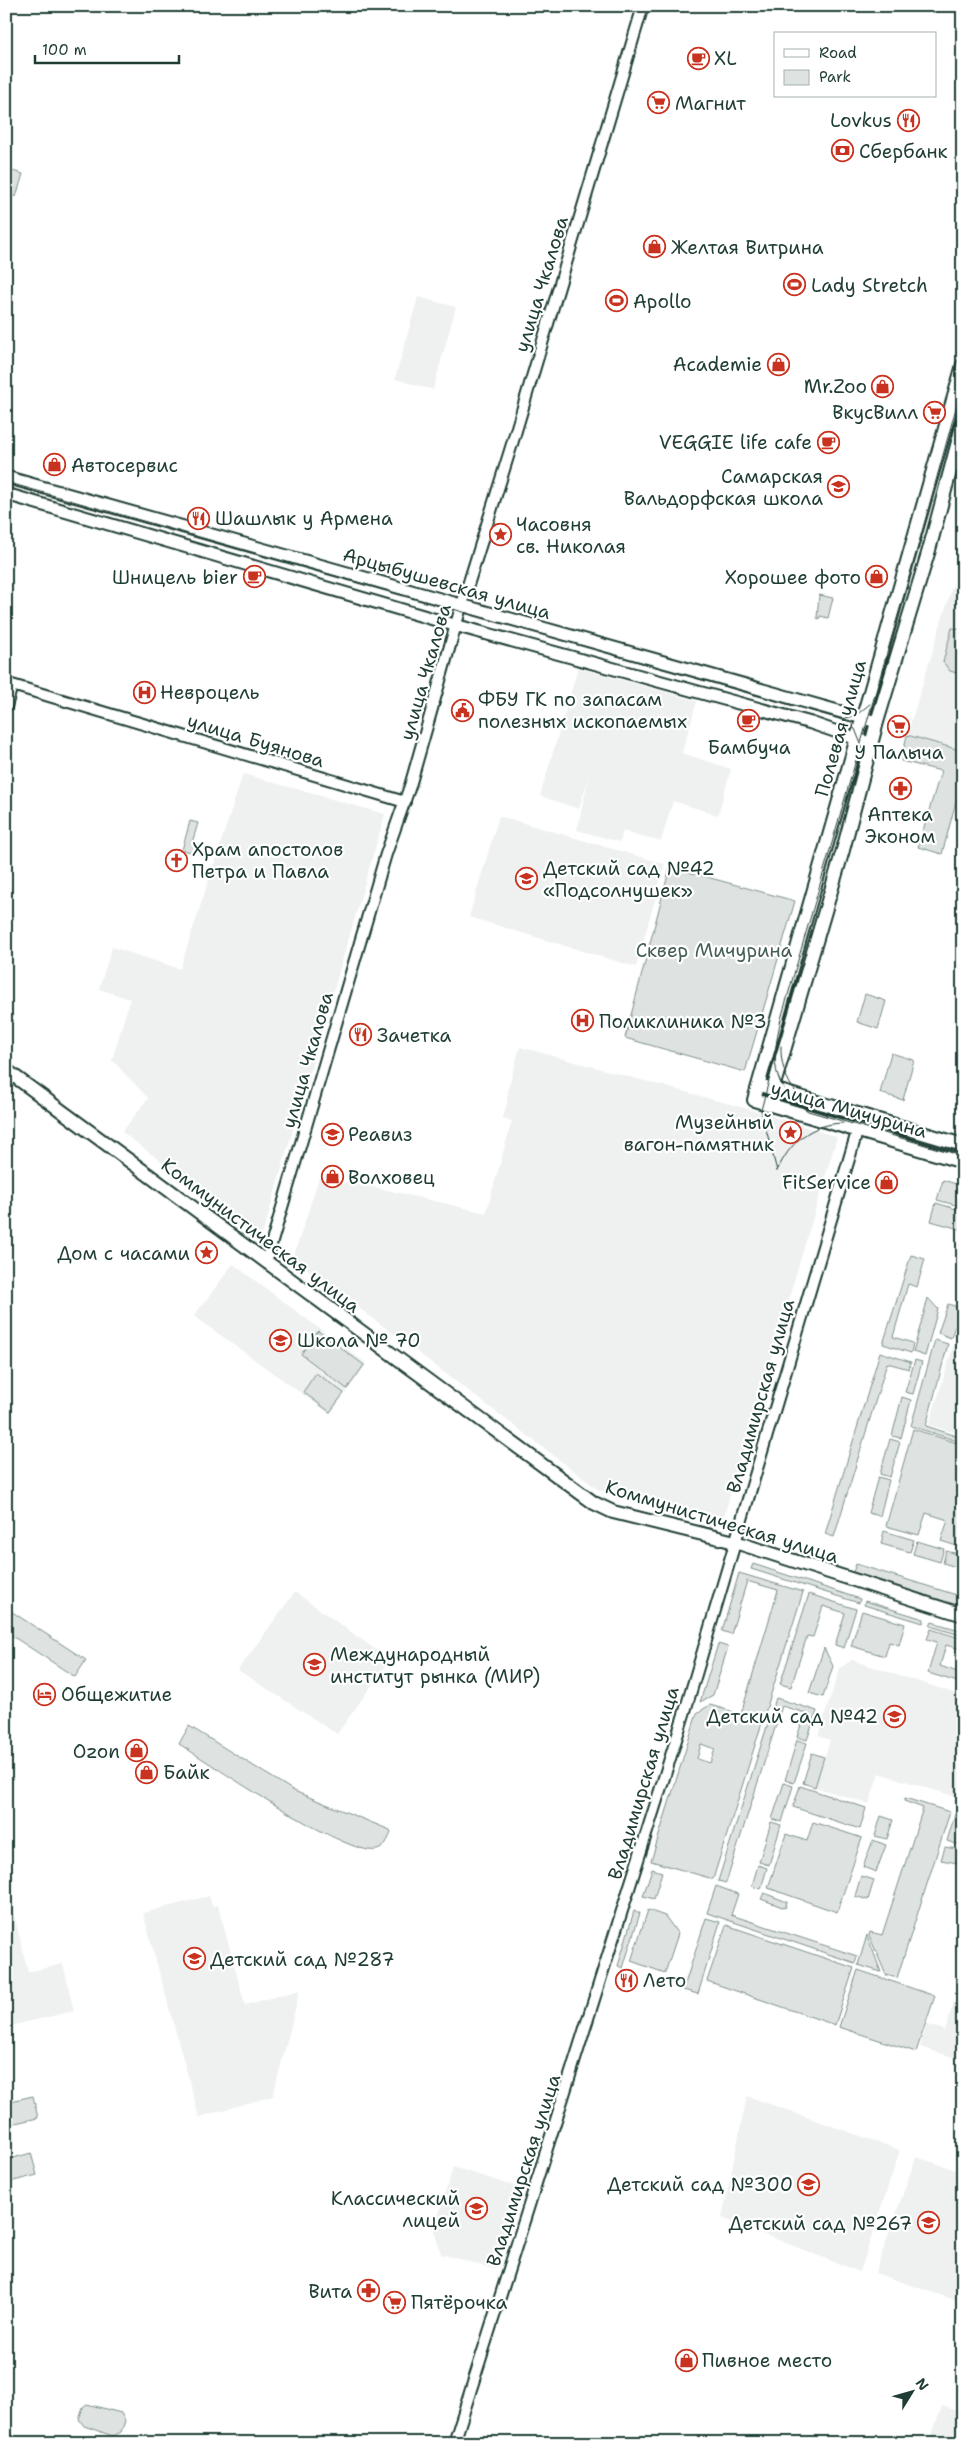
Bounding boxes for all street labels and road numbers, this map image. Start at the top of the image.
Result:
street label: улица Чкалова [509,213,574,355]
street label: Арцыбушевская улица [340,542,554,625]
street label: улица Чкалова [394,601,457,743]
street label: Полевая улица [809,657,872,799]
street label: улица Буянова [184,708,328,773]
street label: улица Чкалова [276,989,339,1131]
street label: улица Мичурина [768,1075,930,1144]
street label: Коммунистическая улица [156,1152,365,1319]
street label: Владимирская улица [721,1296,800,1496]
street label: Коммунистическая улица [602,1474,842,1569]
street label: Владимирская улица [602,1683,685,1883]
street label: Владимирская улица [481,2071,566,2270]

